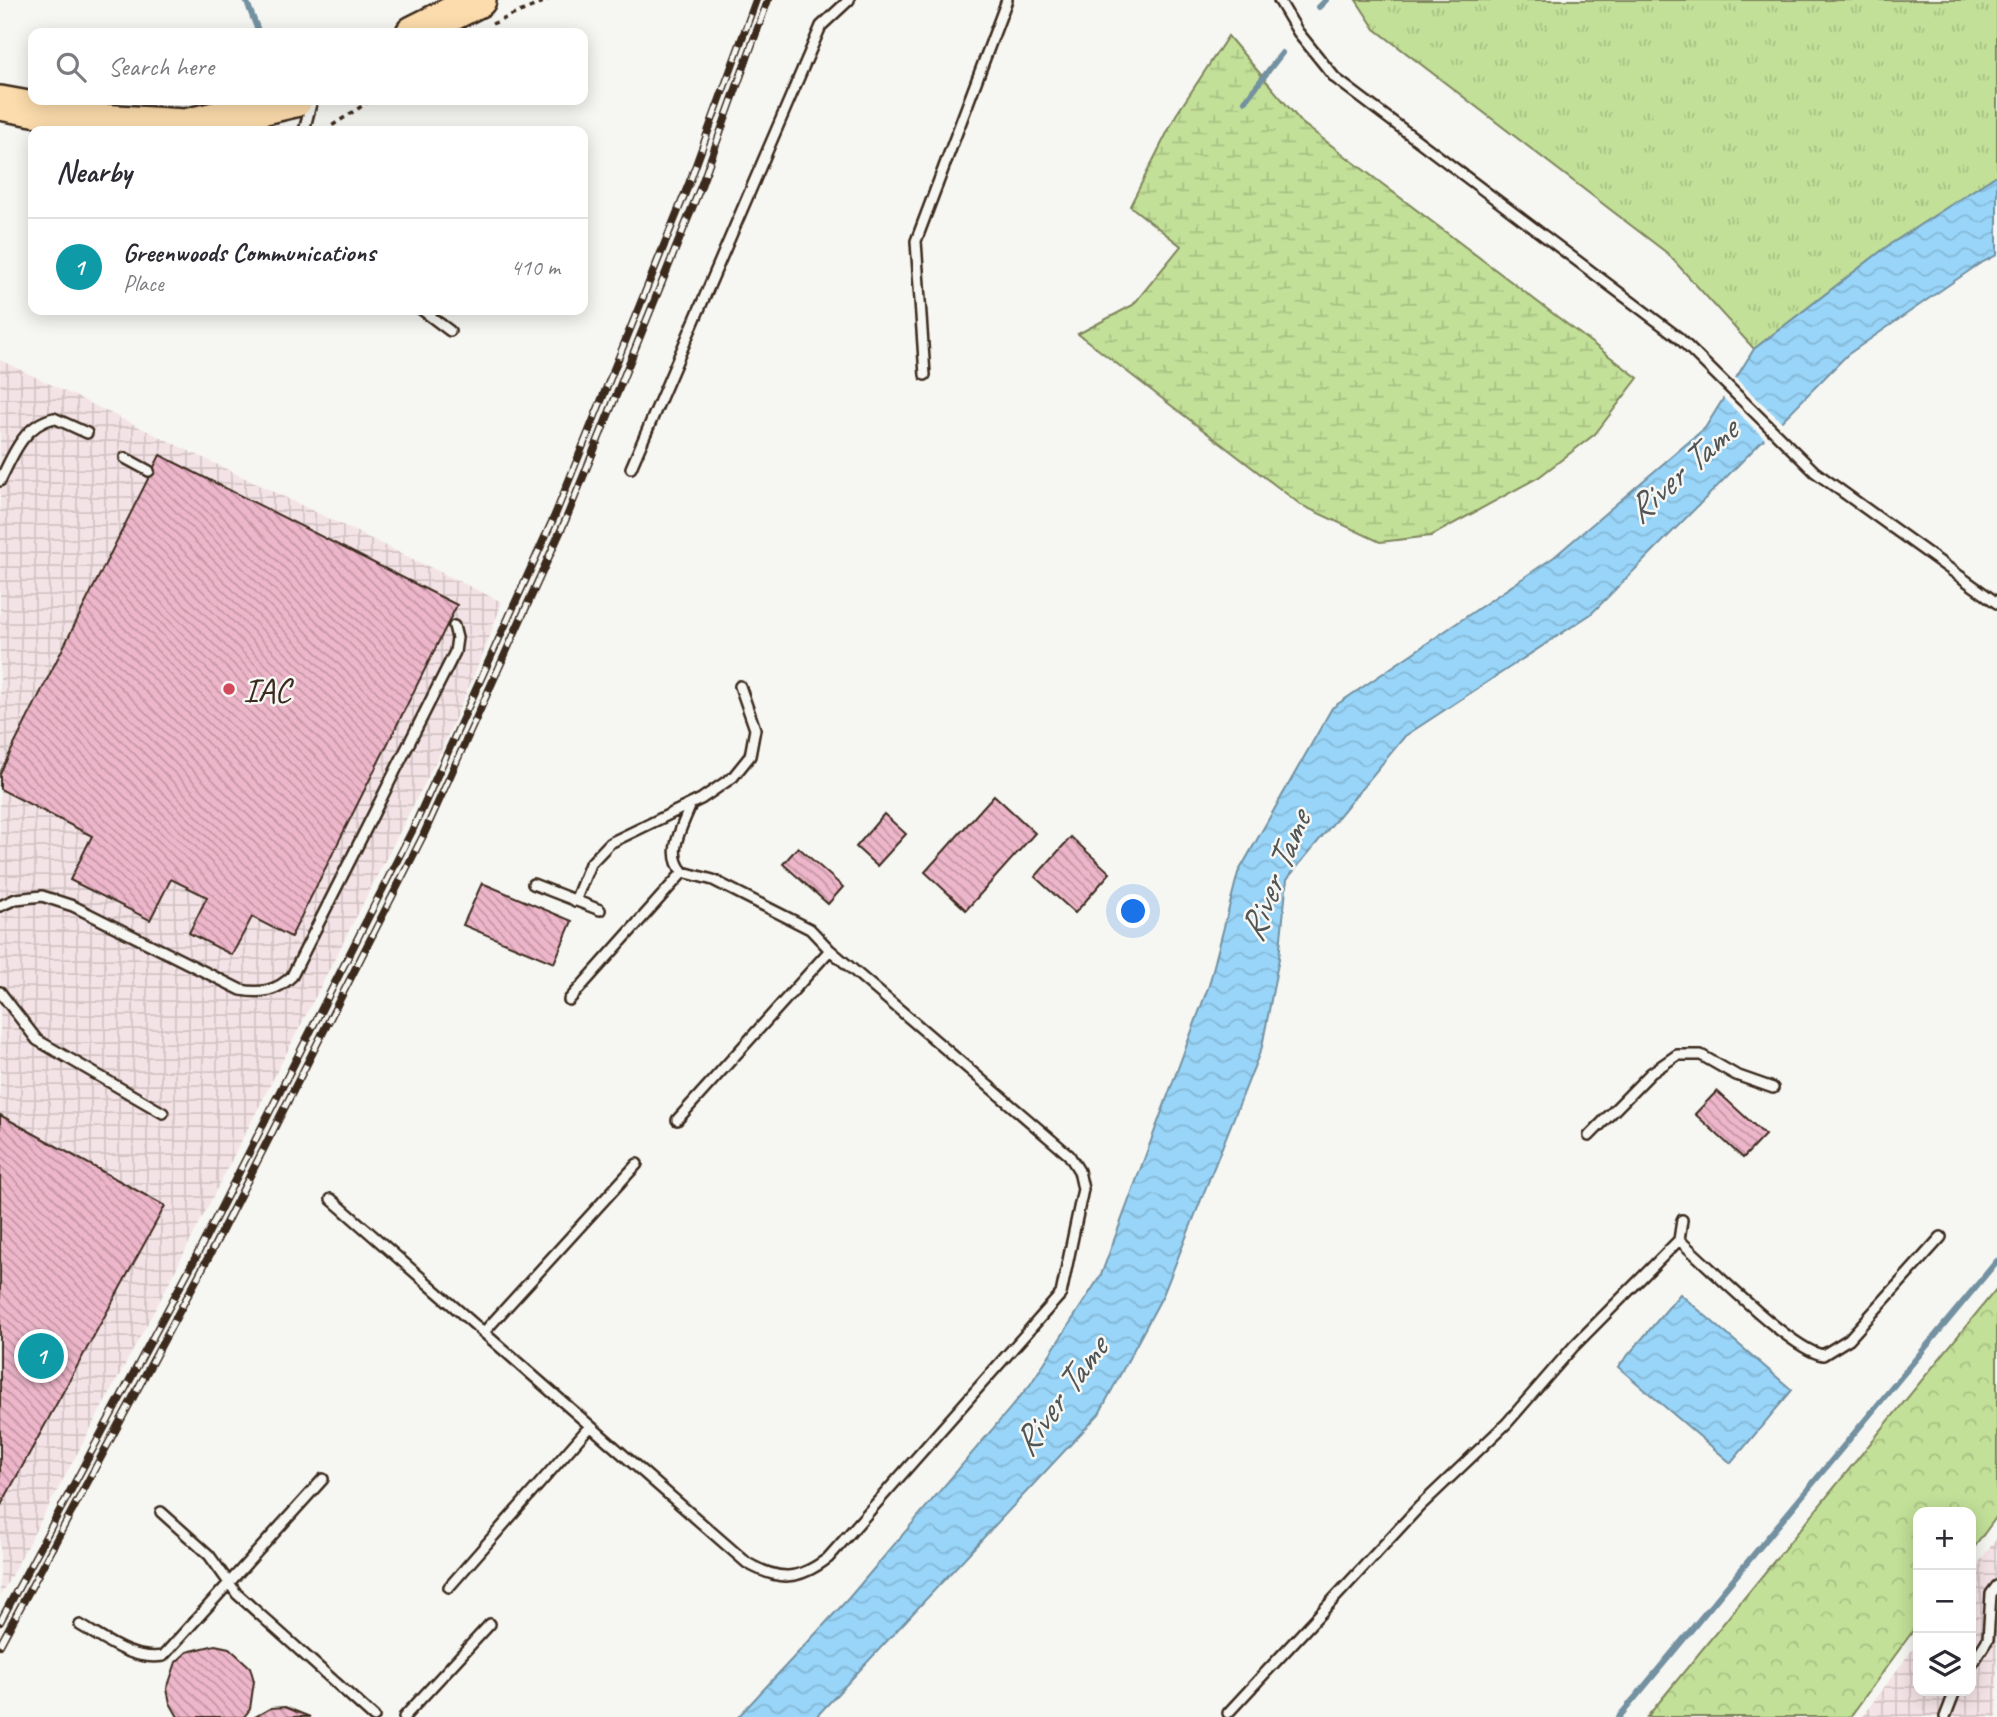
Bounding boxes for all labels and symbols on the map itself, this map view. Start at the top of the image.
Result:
water label: River Tame [1615,404,1752,533]
place label: IAC [243,667,294,712]
marker: IAC [221,681,237,697]
water label: River Tame [1227,799,1324,948]
your location [1116,894,1150,928]
water label: River Tame [1001,1323,1122,1465]
pin: 1 [18,1330,64,1382]

